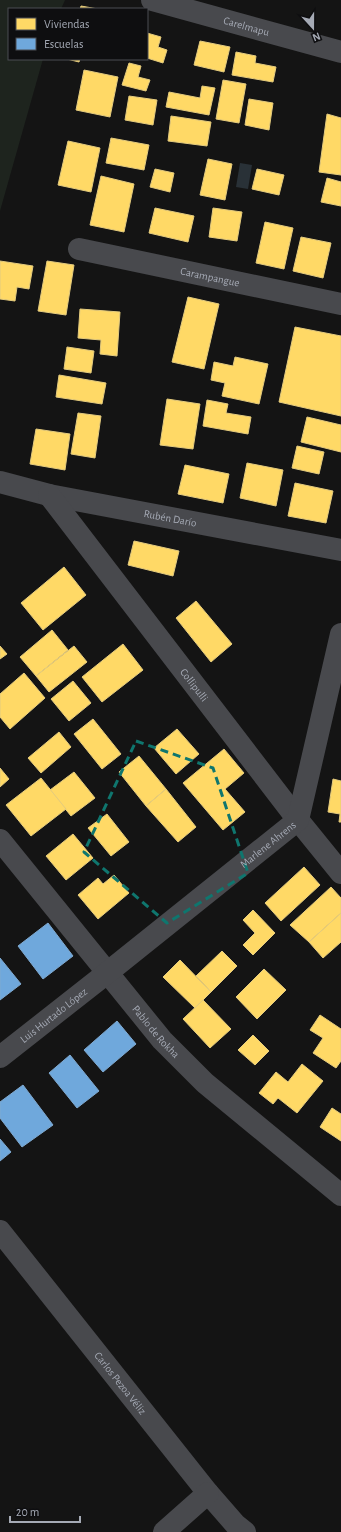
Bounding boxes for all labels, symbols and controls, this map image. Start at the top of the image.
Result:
legend [8,8,148,60]
north arrow [293,8,333,48]
street label: Carelmapu [222,14,271,38]
text: Viviendas [44,18,90,30]
text: N [311,30,322,43]
text: Escuelas [44,38,83,50]
street label: Carampangue [180,265,241,288]
street label: Rubén Darío [143,507,197,528]
street label: Collipulli [178,666,210,703]
street label: Marlene Ahrens [238,819,298,870]
street label: Luis Hurtado López [18,985,89,1045]
street label: Pablo de Rokha [131,1003,182,1060]
street label: Carlos Pezoa Véliz [93,1350,149,1417]
scale bar [10,1498,80,1524]
text: 20 m [16,1506,39,1518]

